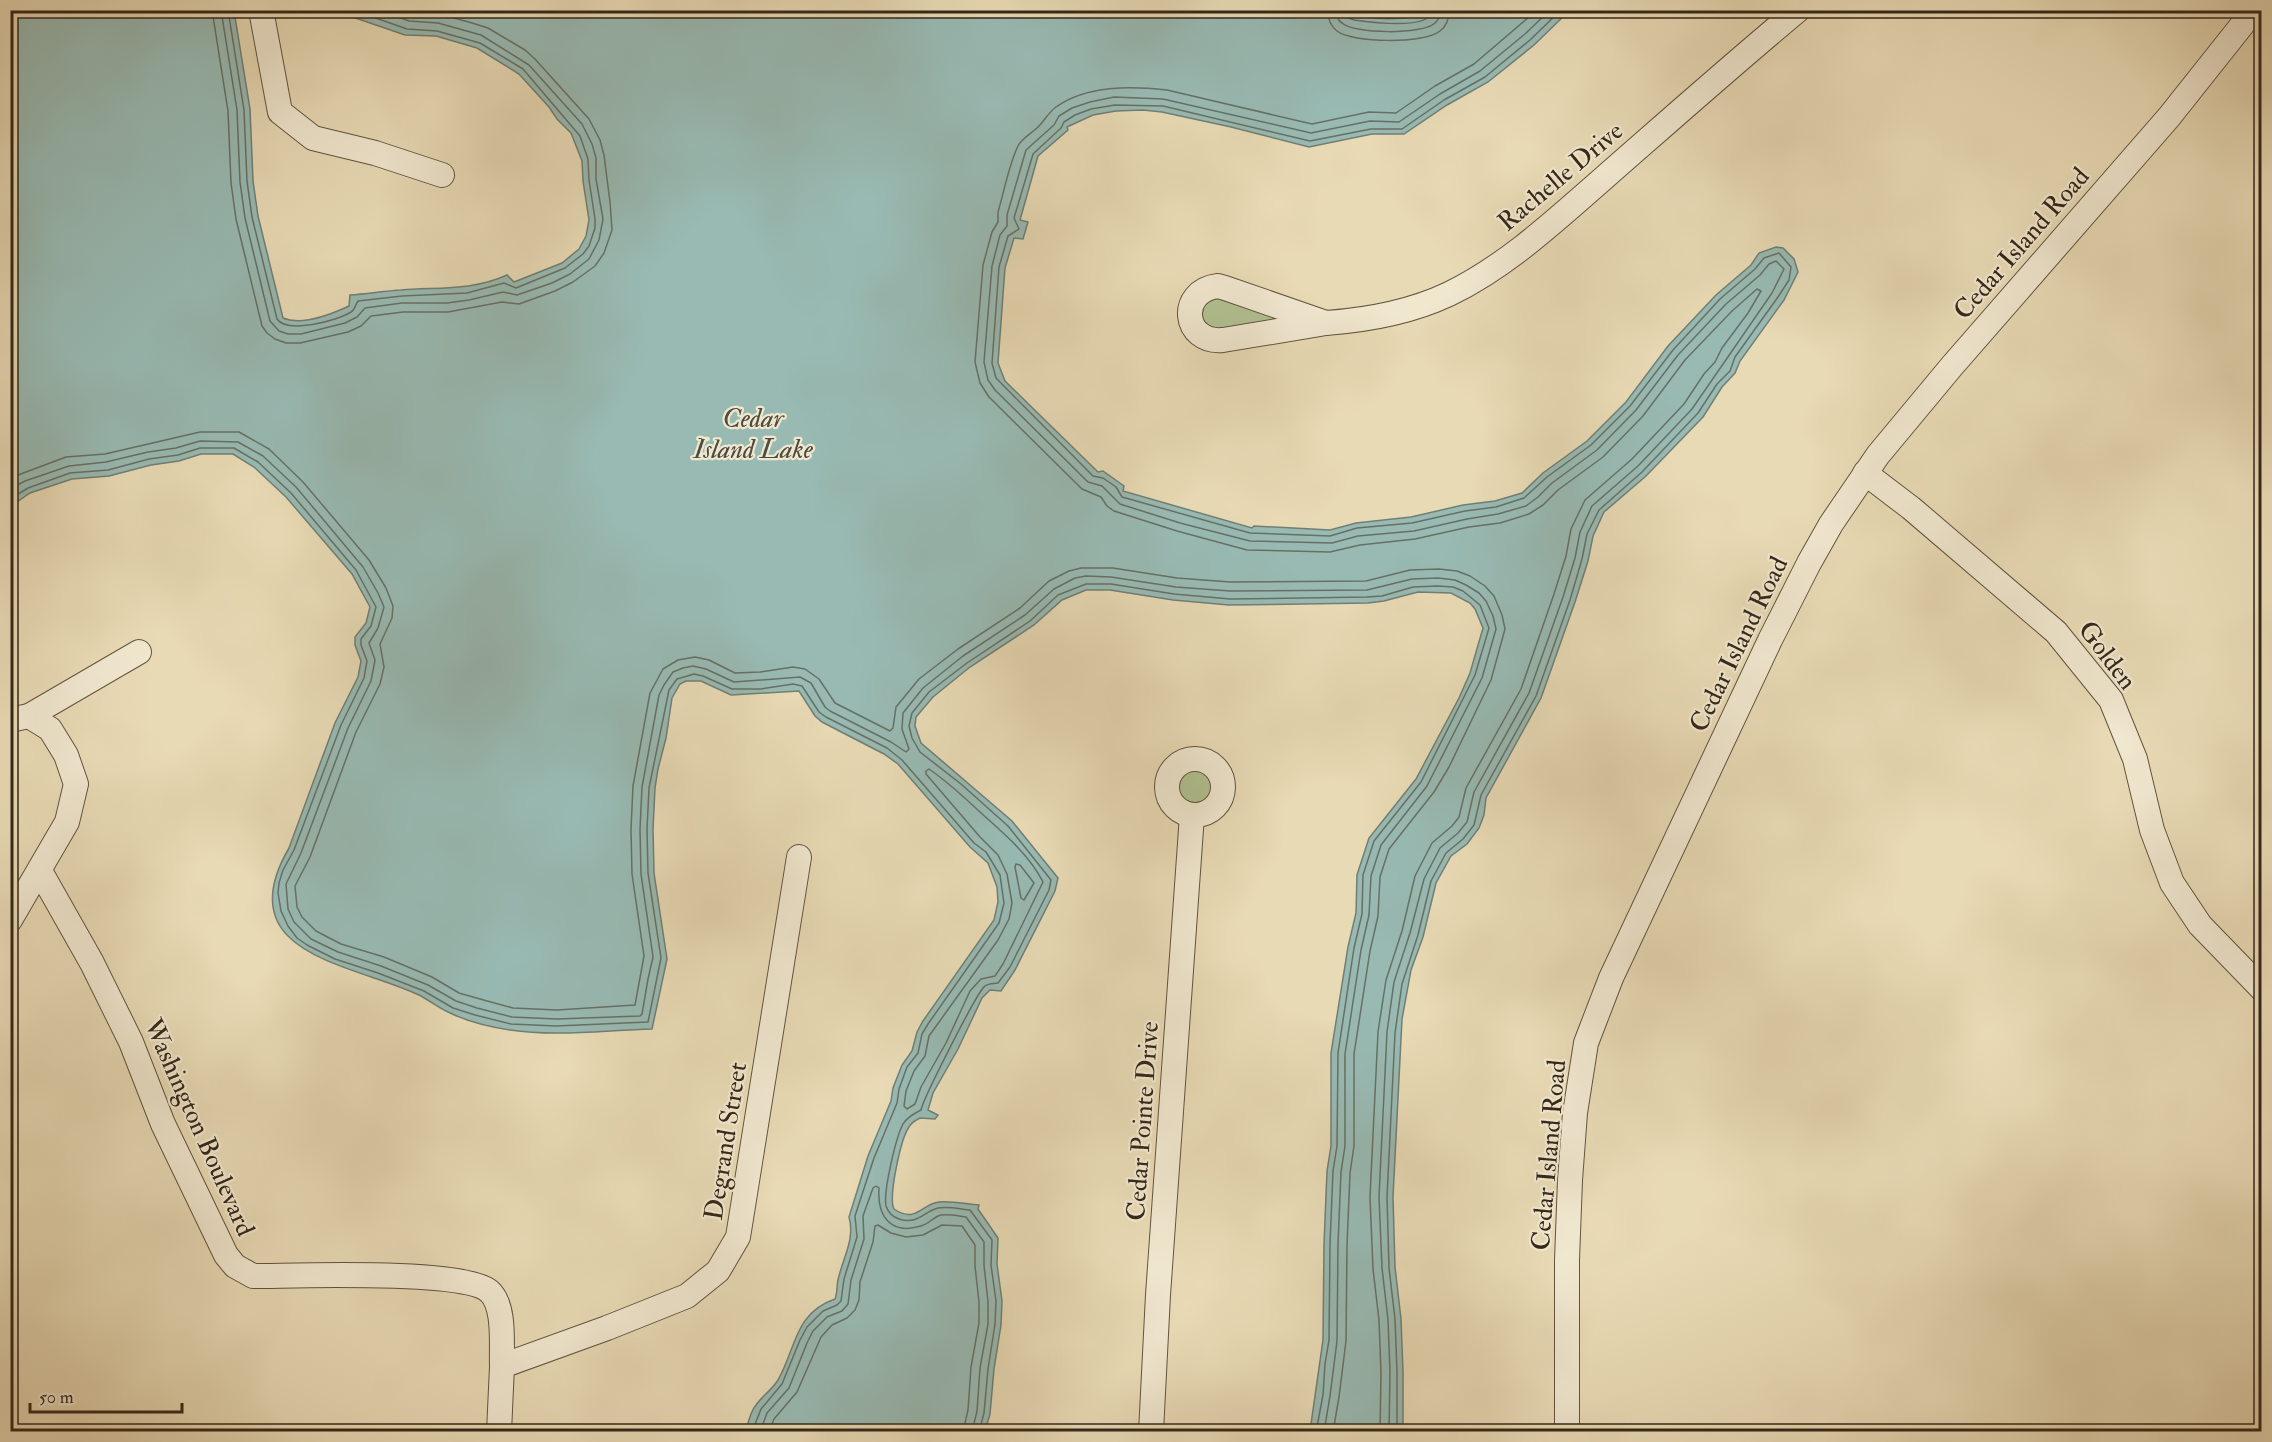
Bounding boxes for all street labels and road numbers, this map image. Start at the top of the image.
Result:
street label: Rachelle Drive [1492,115,1630,238]
street label: Cedar Island Road [1947,161,2097,326]
street label: Cedar Island Road [1683,551,1795,737]
street label: Golden [2071,615,2143,696]
street label: Washington Boulevard [136,1013,262,1241]
street label: Cedar Pointe Drive [1120,1020,1166,1222]
street label: Cedar Island Road [1525,1058,1573,1252]
street label: Degrand Street [698,1060,754,1222]

